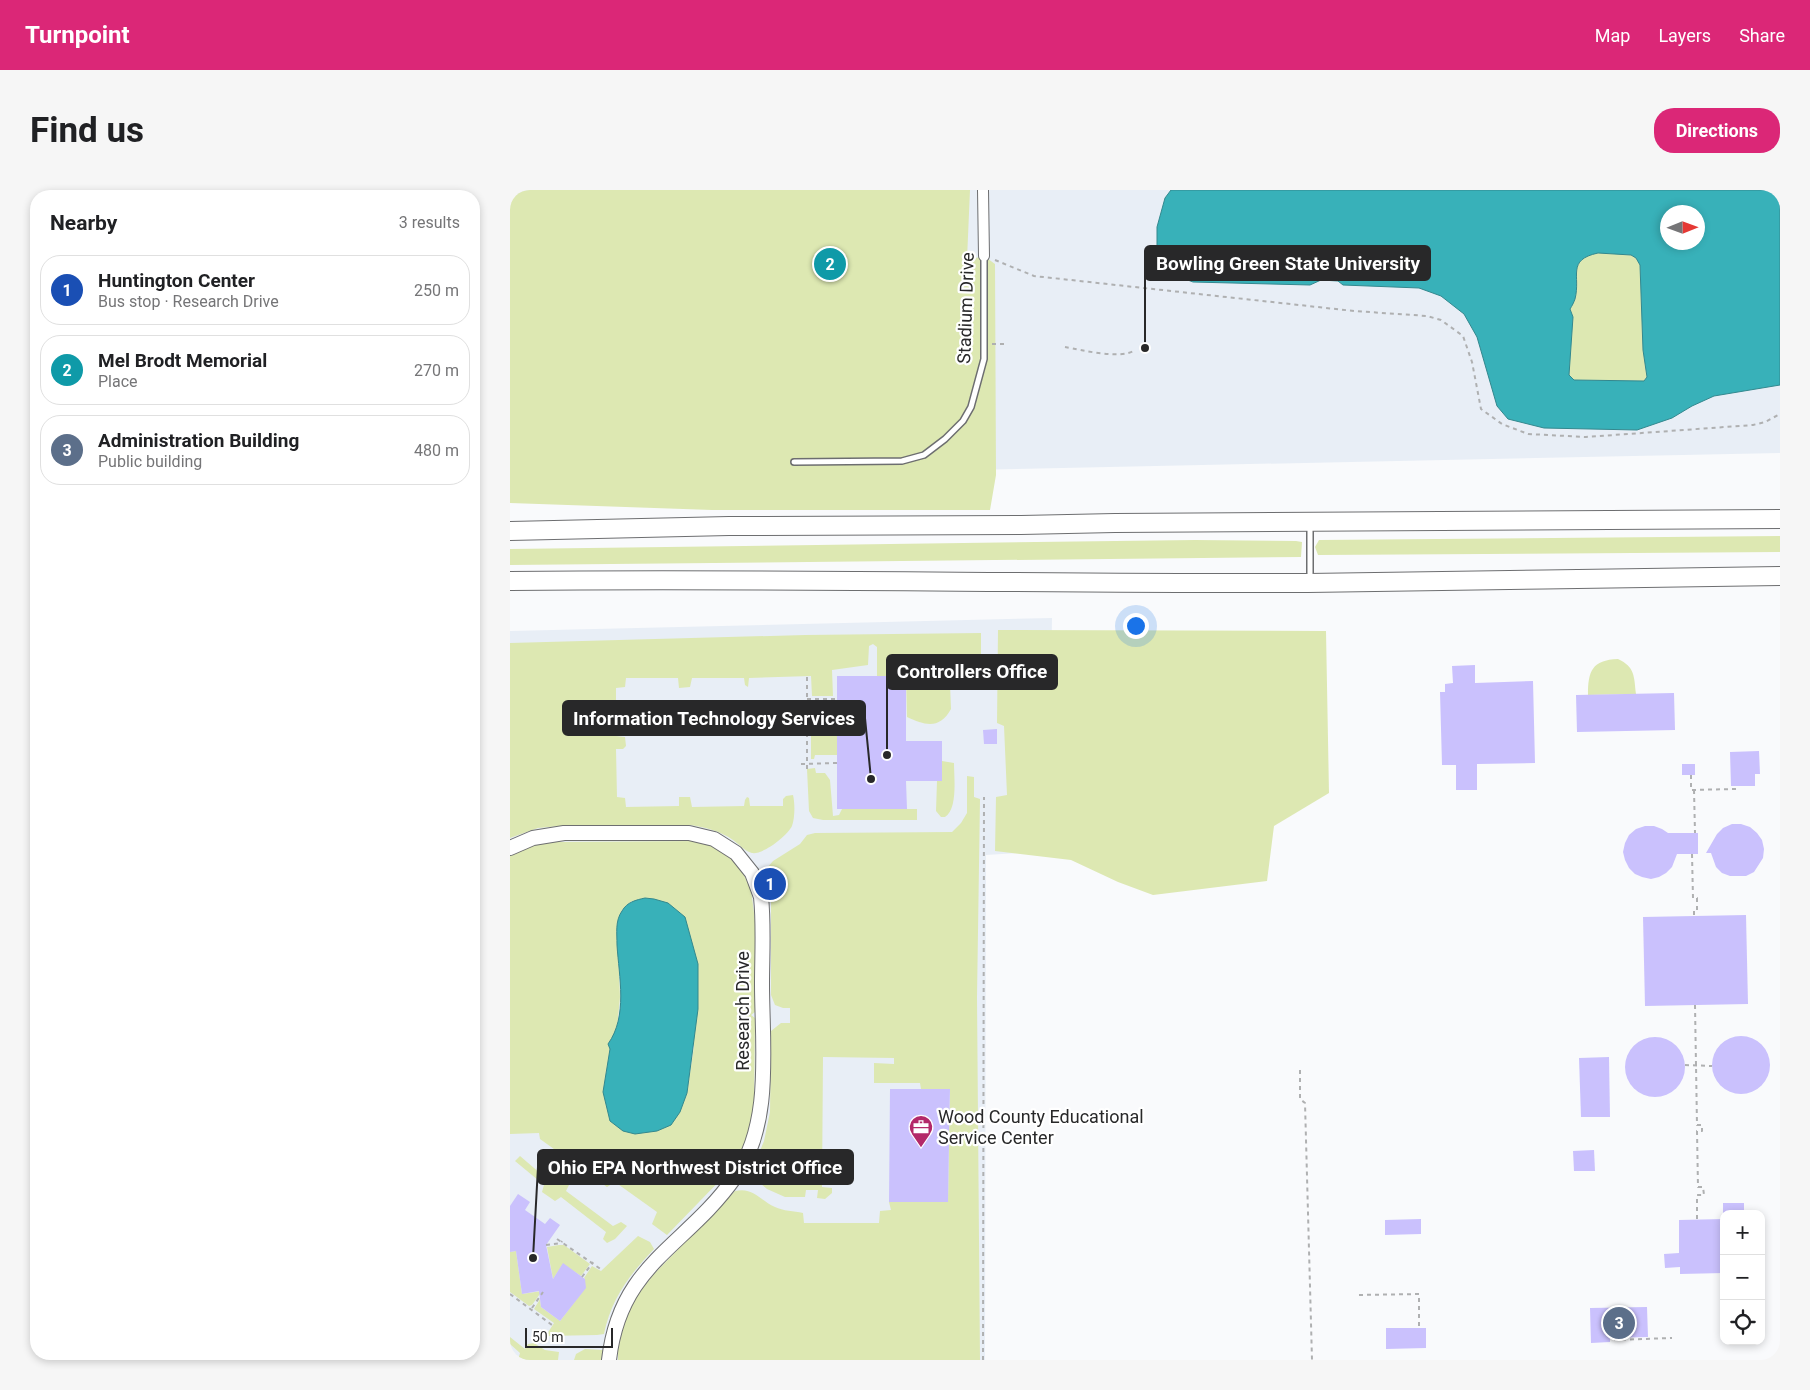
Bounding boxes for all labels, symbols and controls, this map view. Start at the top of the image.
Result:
text: Turnpoint [25,21,130,49]
text: Map [1595,25,1630,46]
text: Layers [1658,25,1711,46]
text: Share [1739,25,1785,46]
button: Directions [1654,108,1780,153]
text: Find us [30,110,144,151]
north arrow [1660,205,1705,250]
text: Nearby [50,211,117,235]
text: 3 results [399,213,460,232]
pin: 2 [814,245,846,283]
callout: Bowling Green State University [1145,246,1430,280]
street label: Stadium Drive [953,252,978,364]
text: Bowling Green State University [1156,252,1420,275]
text: Huntington Center [98,269,255,292]
text: 1 [62,281,72,300]
text: 250 m [414,281,459,300]
text: Bus stop · Research Drive [98,292,279,311]
text: Mel Brodt Memorial [98,349,267,372]
text: 2 [62,361,72,380]
text: 270 m [414,361,459,380]
text: Place [98,372,138,391]
text: Administration Building [98,429,299,452]
text: 3 [62,441,72,460]
text: 480 m [414,441,459,460]
text: Public building [98,452,202,471]
your location [1123,613,1149,639]
callout: Controllers Office [887,655,1057,689]
text: Controllers Office [897,660,1047,683]
callout: Information Technology Services [563,701,865,735]
text: Information Technology Services [573,707,855,730]
pin: 1 [754,865,786,903]
street label: Research Drive [732,951,753,1071]
place label: Wood County Educational Service Center [938,1106,1144,1148]
office icon: Wood County Educational Service Center [908,1114,934,1148]
callout: Ohio EPA Northwest District Office [538,1150,853,1184]
text: Ohio EPA Northwest District Office [548,1156,842,1179]
map controls [1720,1210,1765,1345]
button: + [1720,1210,1765,1255]
button: − [1720,1255,1765,1300]
button: locate [1720,1300,1765,1345]
pin: 3 [1603,1304,1635,1342]
scale bar [525,1325,612,1348]
text: 50 m [532,1329,564,1345]

